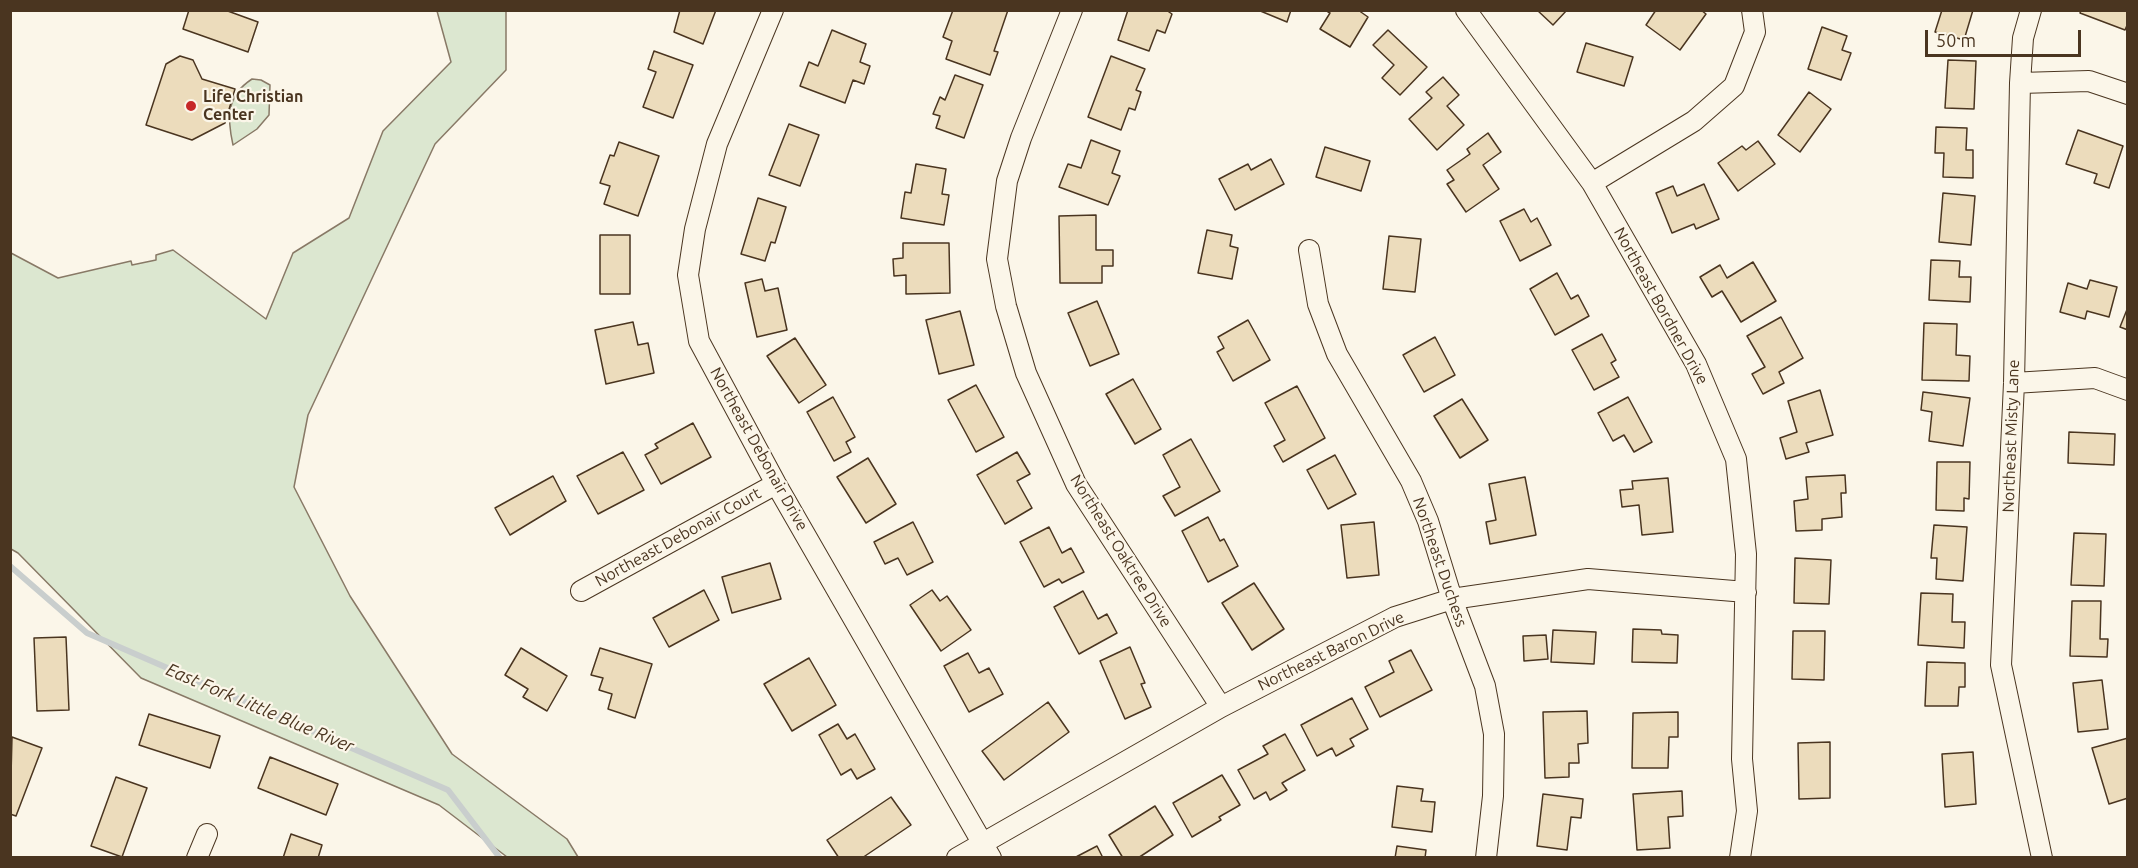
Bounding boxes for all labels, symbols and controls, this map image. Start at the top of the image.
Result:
scale bar [1928,18,2084,56]
text: 50 m [1936,30,1976,50]
place label: Life Christian Center [203,87,303,125]
marker: Life Christian Center [184,99,198,113]
street label: Northeast Bordner Drive [1610,224,1712,388]
street label: Northeast Misty Lane [1999,359,2023,513]
street label: Northeast Debonair Drive [706,364,812,534]
street label: Northeast Oaktree Drive [1066,471,1176,631]
street label: Northeast Debonair Court [592,483,764,591]
street label: Northeast Duchess [1409,495,1471,629]
street label: Northeast Baron Drive [1255,607,1407,695]
water label: East Fork Little Blue River [163,659,357,757]

